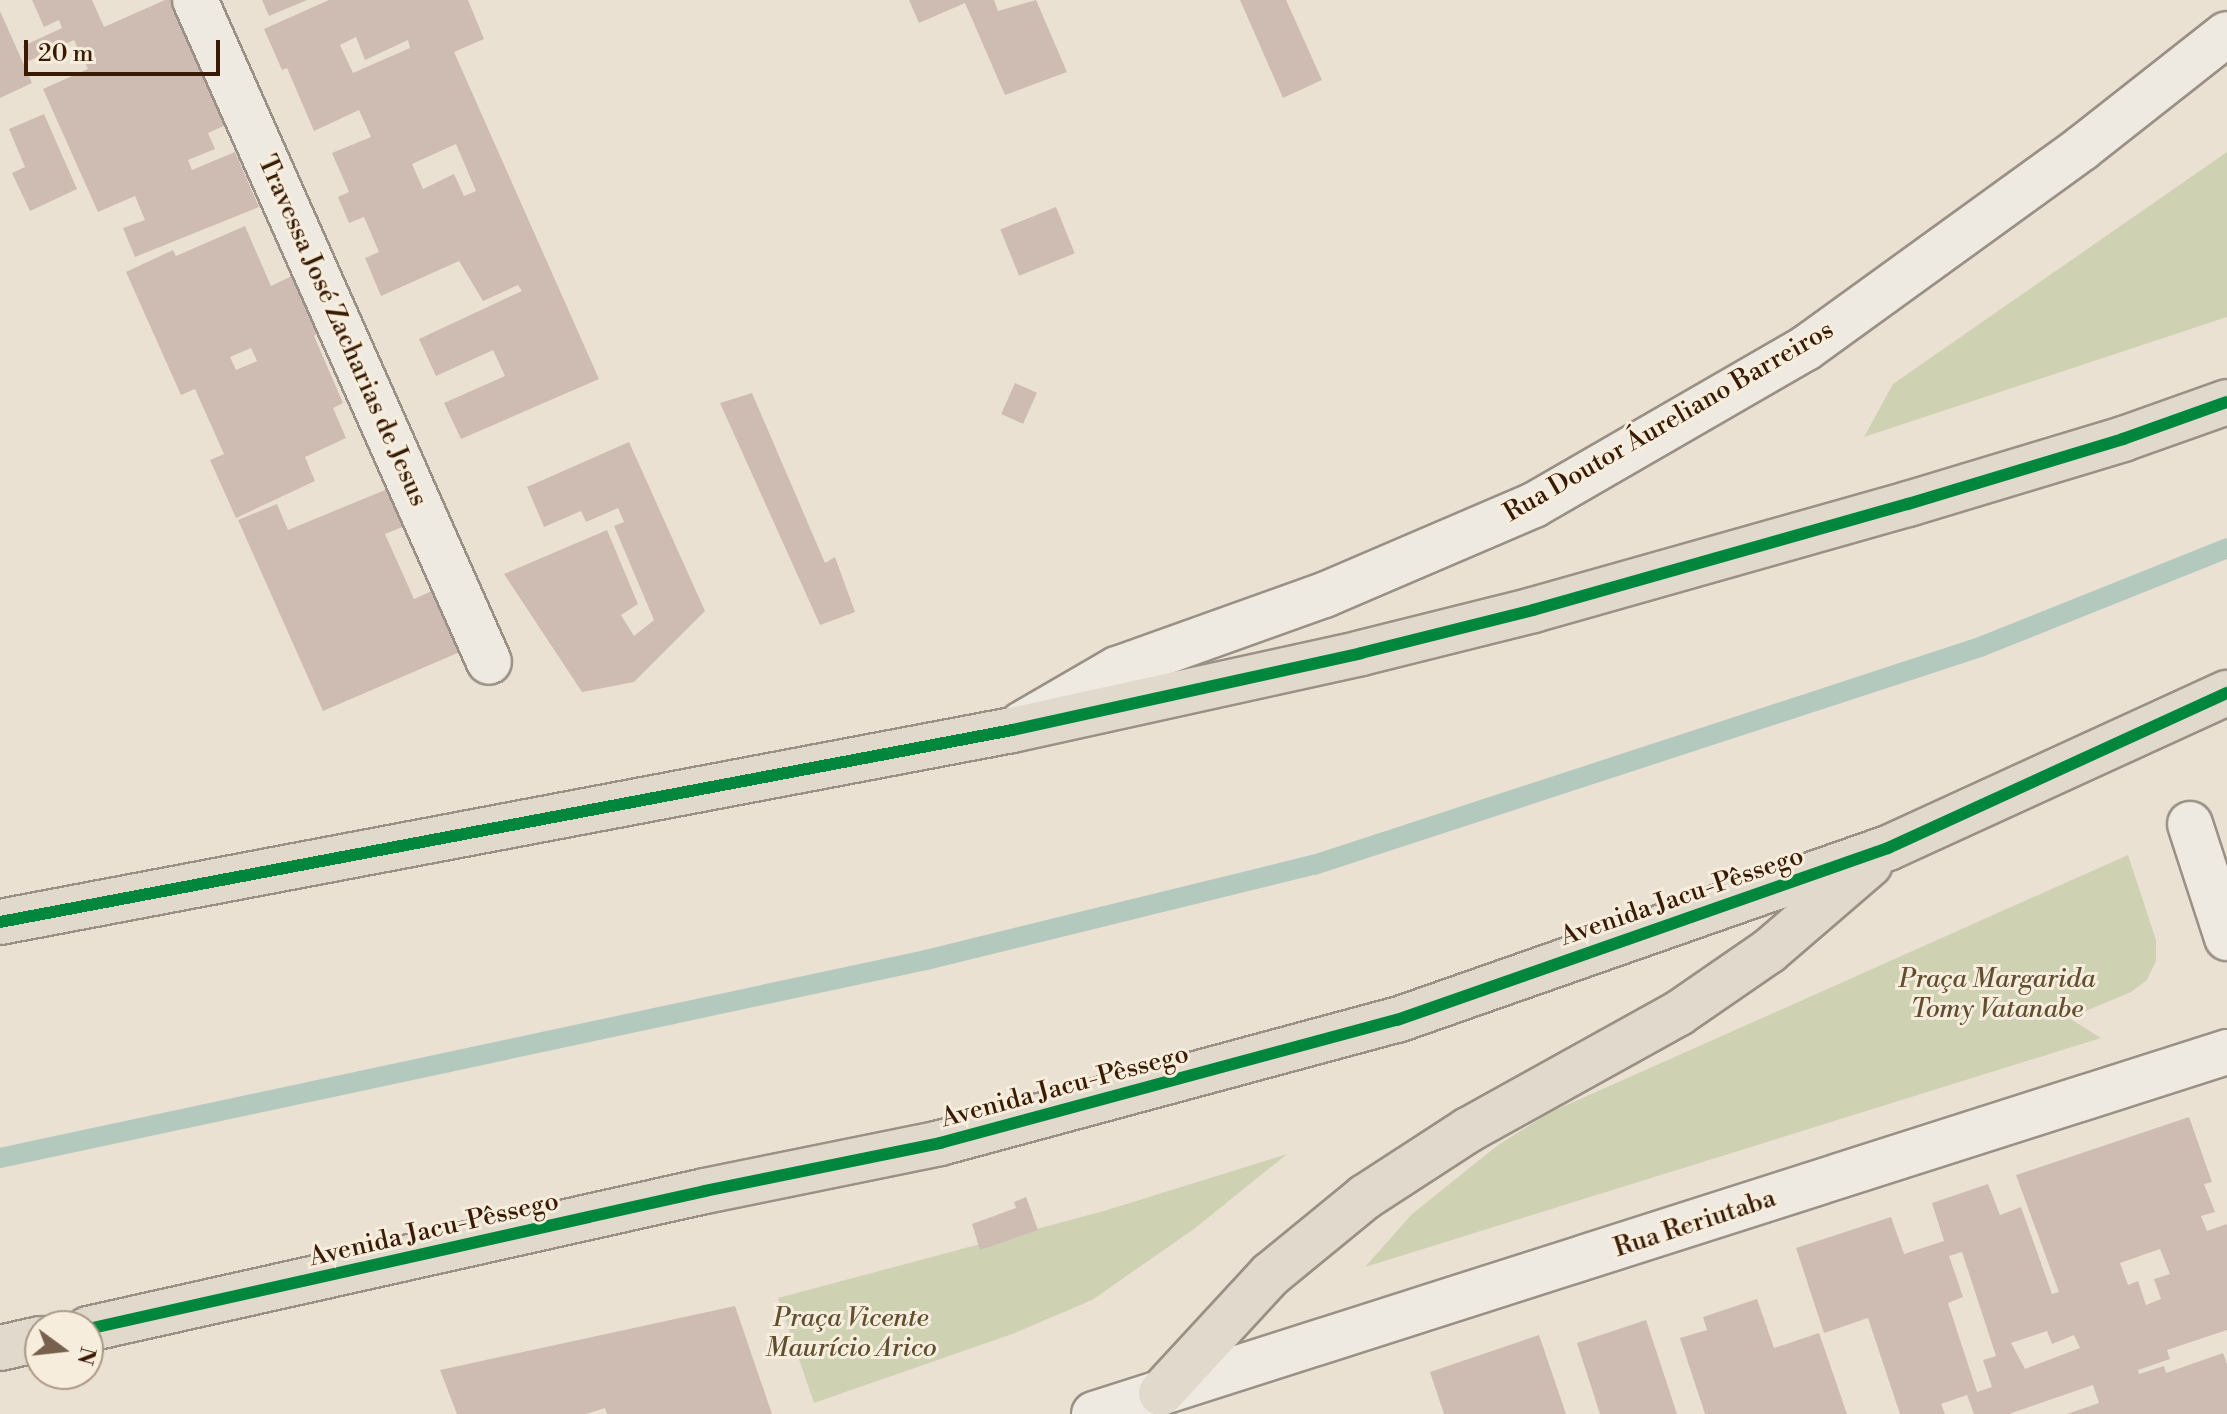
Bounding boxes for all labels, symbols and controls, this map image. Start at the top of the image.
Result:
scale bar [28,24,224,74]
text: 20 m [38,39,94,69]
street label: Travessa José Zacharias de Jesus [250,151,434,511]
street label: Rua Doutor Áureliano Barreiros [1499,315,1839,529]
street label: Avenida Jacu-Pêssego [1556,841,1808,953]
park label: Praça Margarida Tomy Vatanabe [1899,964,2095,1026]
street label: Avenida Jacu-Pêssego [938,1039,1192,1135]
street label: Rua Reriutaba [1610,1183,1780,1265]
street label: Avenida Jacu-Pêssego [306,1186,562,1274]
park label: Praça Vicente Maurício Arico [765,1303,937,1364]
north arrow [24,1310,104,1390]
text: N [70,1344,101,1368]

